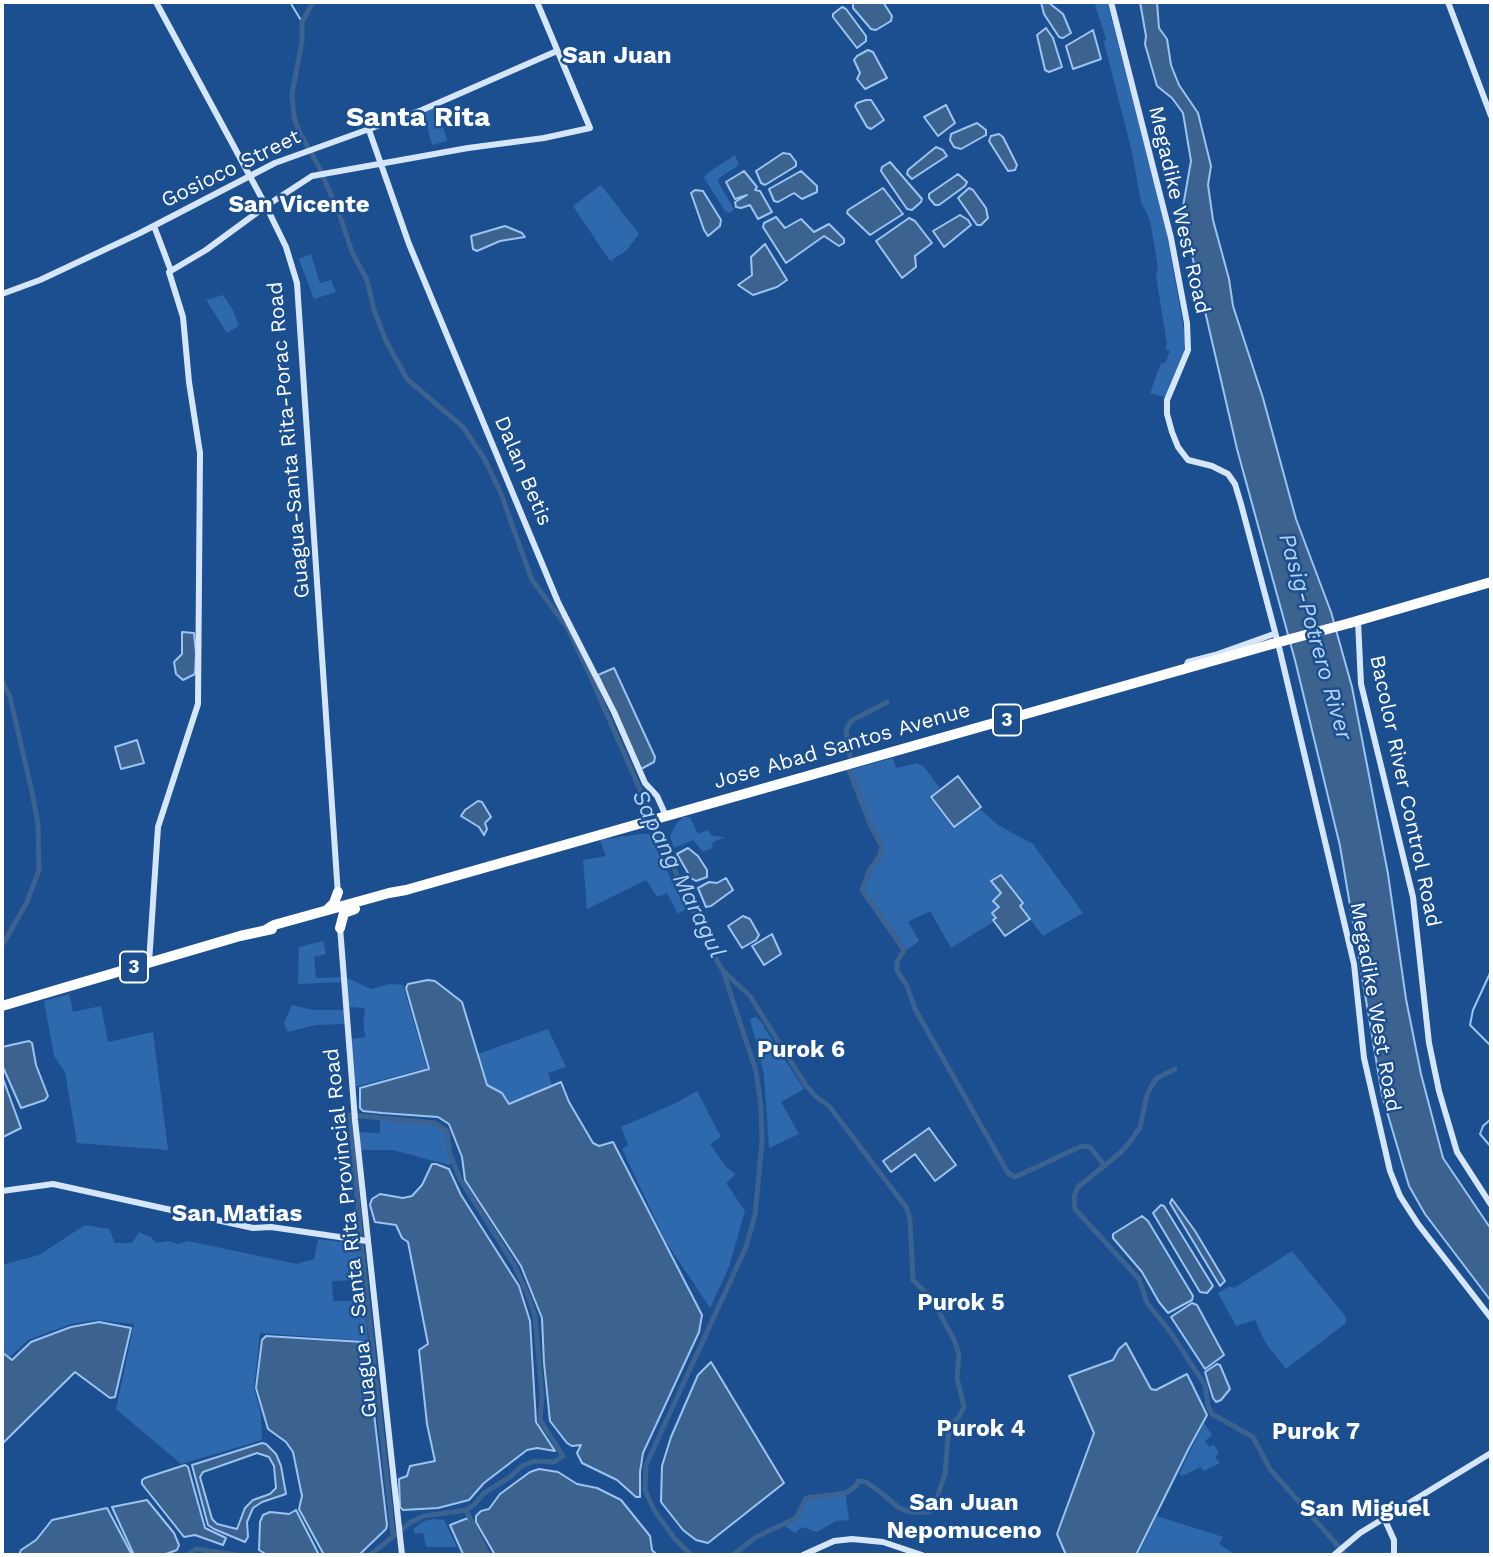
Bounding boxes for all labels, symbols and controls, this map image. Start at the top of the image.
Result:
district label: San Juan [562,42,672,70]
district label: Santa Rita [346,101,490,135]
street label: Megadike West Road [1143,104,1215,316]
street label: Gosioco Street [157,124,305,214]
district label: San Vicente [228,191,370,219]
street label: Guagua-Santa Rita-Porac Road [263,281,315,599]
street label: Dalan Betis [489,412,557,530]
water label: Pasig-Potrero River [1272,530,1358,744]
street label: Bacolor River Control Road [1364,653,1446,929]
street label: Jose Abad Santos Avenue [711,697,973,795]
road number: 3 [993,705,1021,736]
water label: Sapang Maragul [625,785,731,963]
street label: Megadike West Road [1344,900,1406,1114]
road number: 3 [120,951,148,982]
district label: Purok 6 [757,1036,845,1064]
street label: Guagua - Santa Rita Provincial Road [319,1047,383,1419]
district label: San Matias [172,1200,302,1228]
district label: Purok 5 [917,1289,1005,1317]
district label: Purok 4 [937,1415,1025,1443]
district label: Purok 7 [1272,1418,1360,1446]
district label: San Juan Nepomuceno [886,1489,1042,1545]
district label: San Miguel [1300,1495,1430,1523]

